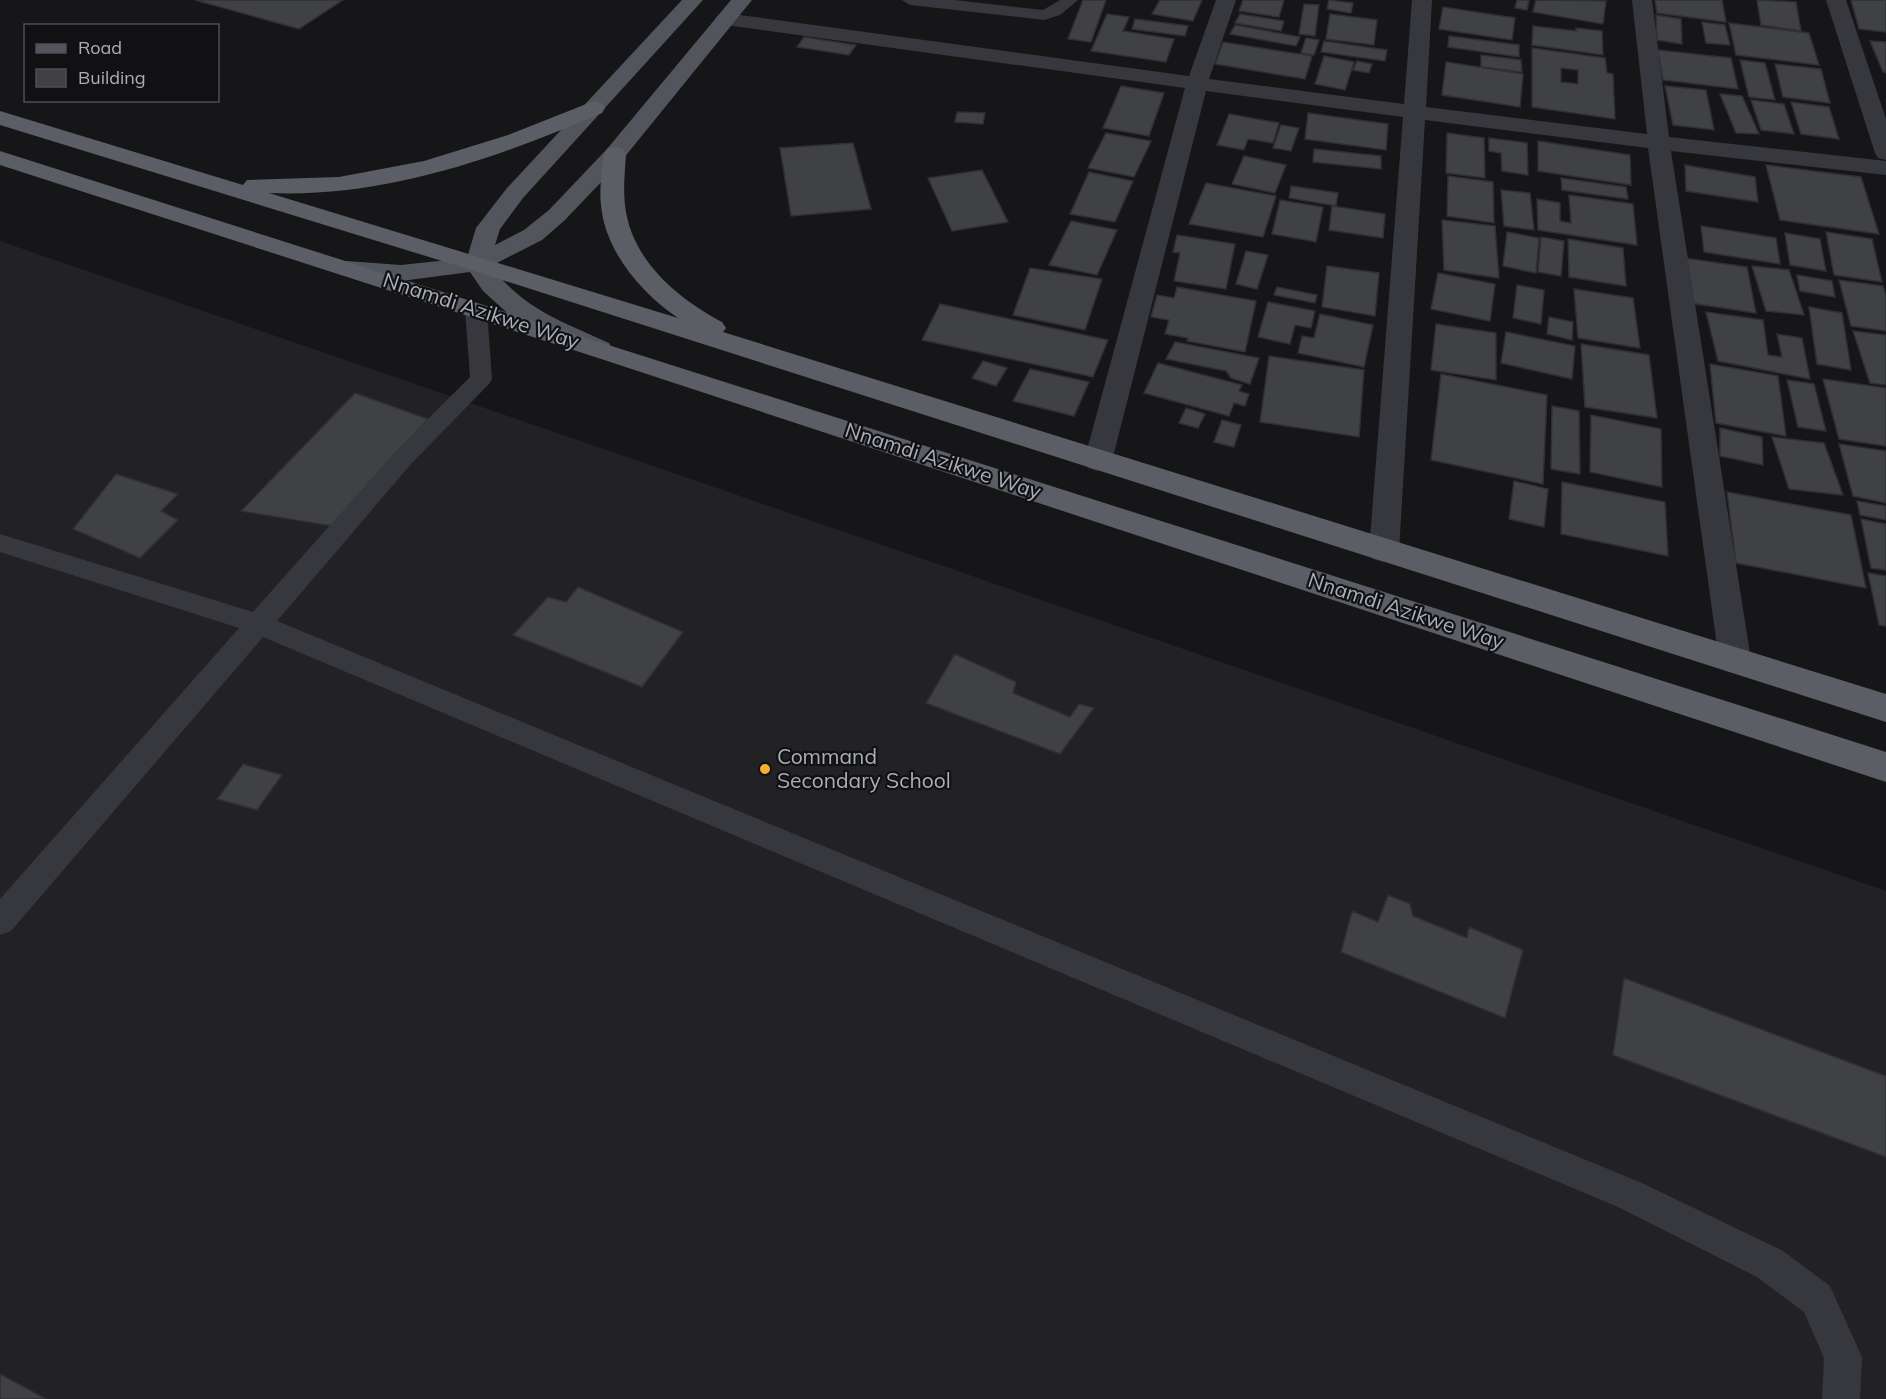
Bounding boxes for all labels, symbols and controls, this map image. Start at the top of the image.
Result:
legend [24,24,219,102]
text: Road [78,36,122,59]
text: Building [78,66,146,89]
street label: Nnamdi Azikwe Way [380,266,583,354]
street label: Nnamdi Azikwe Way [842,416,1045,504]
street label: Nnamdi Azikwe Way [1305,566,1508,654]
place label: Command Secondary School [777,743,951,793]
marker: Command Secondary School [758,762,772,776]

